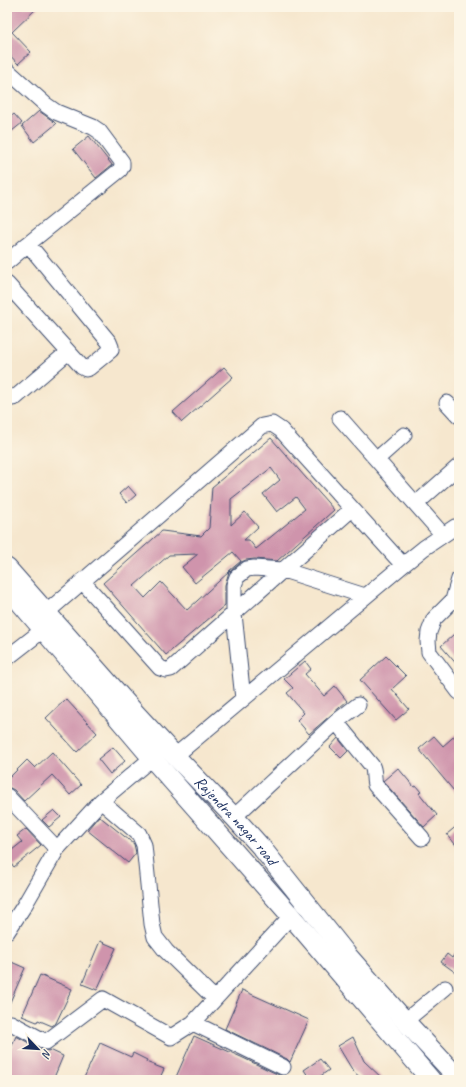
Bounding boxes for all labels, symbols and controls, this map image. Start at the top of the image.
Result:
street label: Rajendra nagar road [190,772,283,872]
north arrow [18,1029,58,1069]
text: N [38,1047,55,1061]

